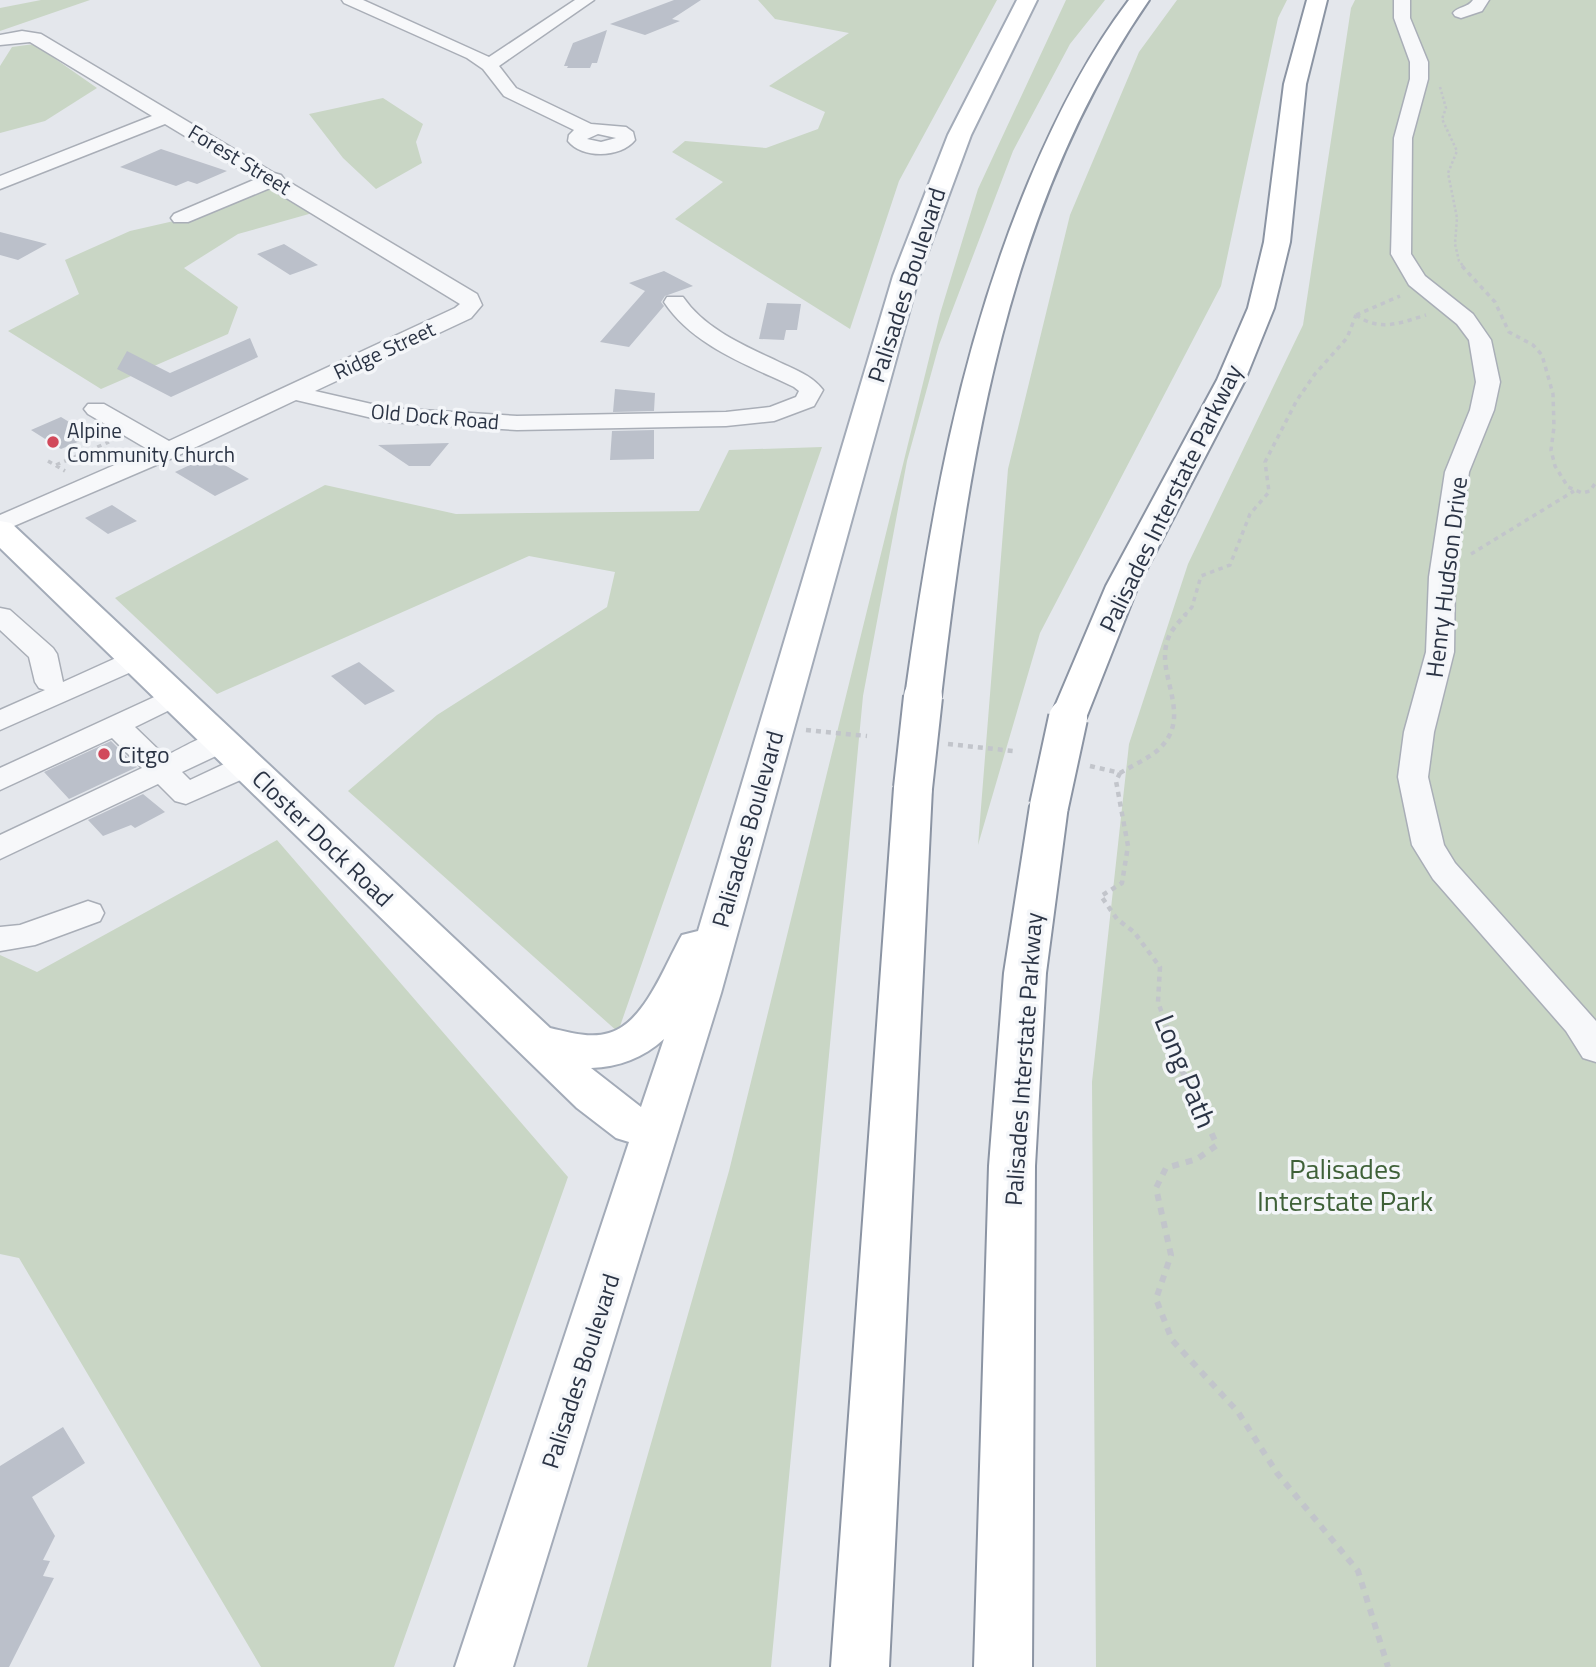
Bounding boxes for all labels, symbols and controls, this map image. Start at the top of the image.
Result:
street label: Forest Street [182,116,298,203]
street label: Palisades Boulevard [857,183,955,387]
street label: Ridge Street [328,312,441,387]
street label: Palisades Interstate Parkway [1089,358,1251,638]
street label: Old Dock Road [370,394,500,438]
place label: Alpine Community Church [67,414,235,470]
marker: Alpine Community Church [45,434,61,450]
street label: Henry Hudson Drive [1416,474,1476,680]
street label: Palisades Boulevard [702,726,792,932]
place label: Citgo [118,736,170,772]
marker: Citgo [96,746,112,762]
street label: Closter Dock Road [244,761,402,915]
street label: Palisades Interstate Parkway [995,911,1051,1207]
street label: Long Path [1144,1008,1228,1134]
park label: Palisades Interstate Park [1257,1147,1433,1222]
street label: Palisades Boulevard [531,1269,629,1473]

